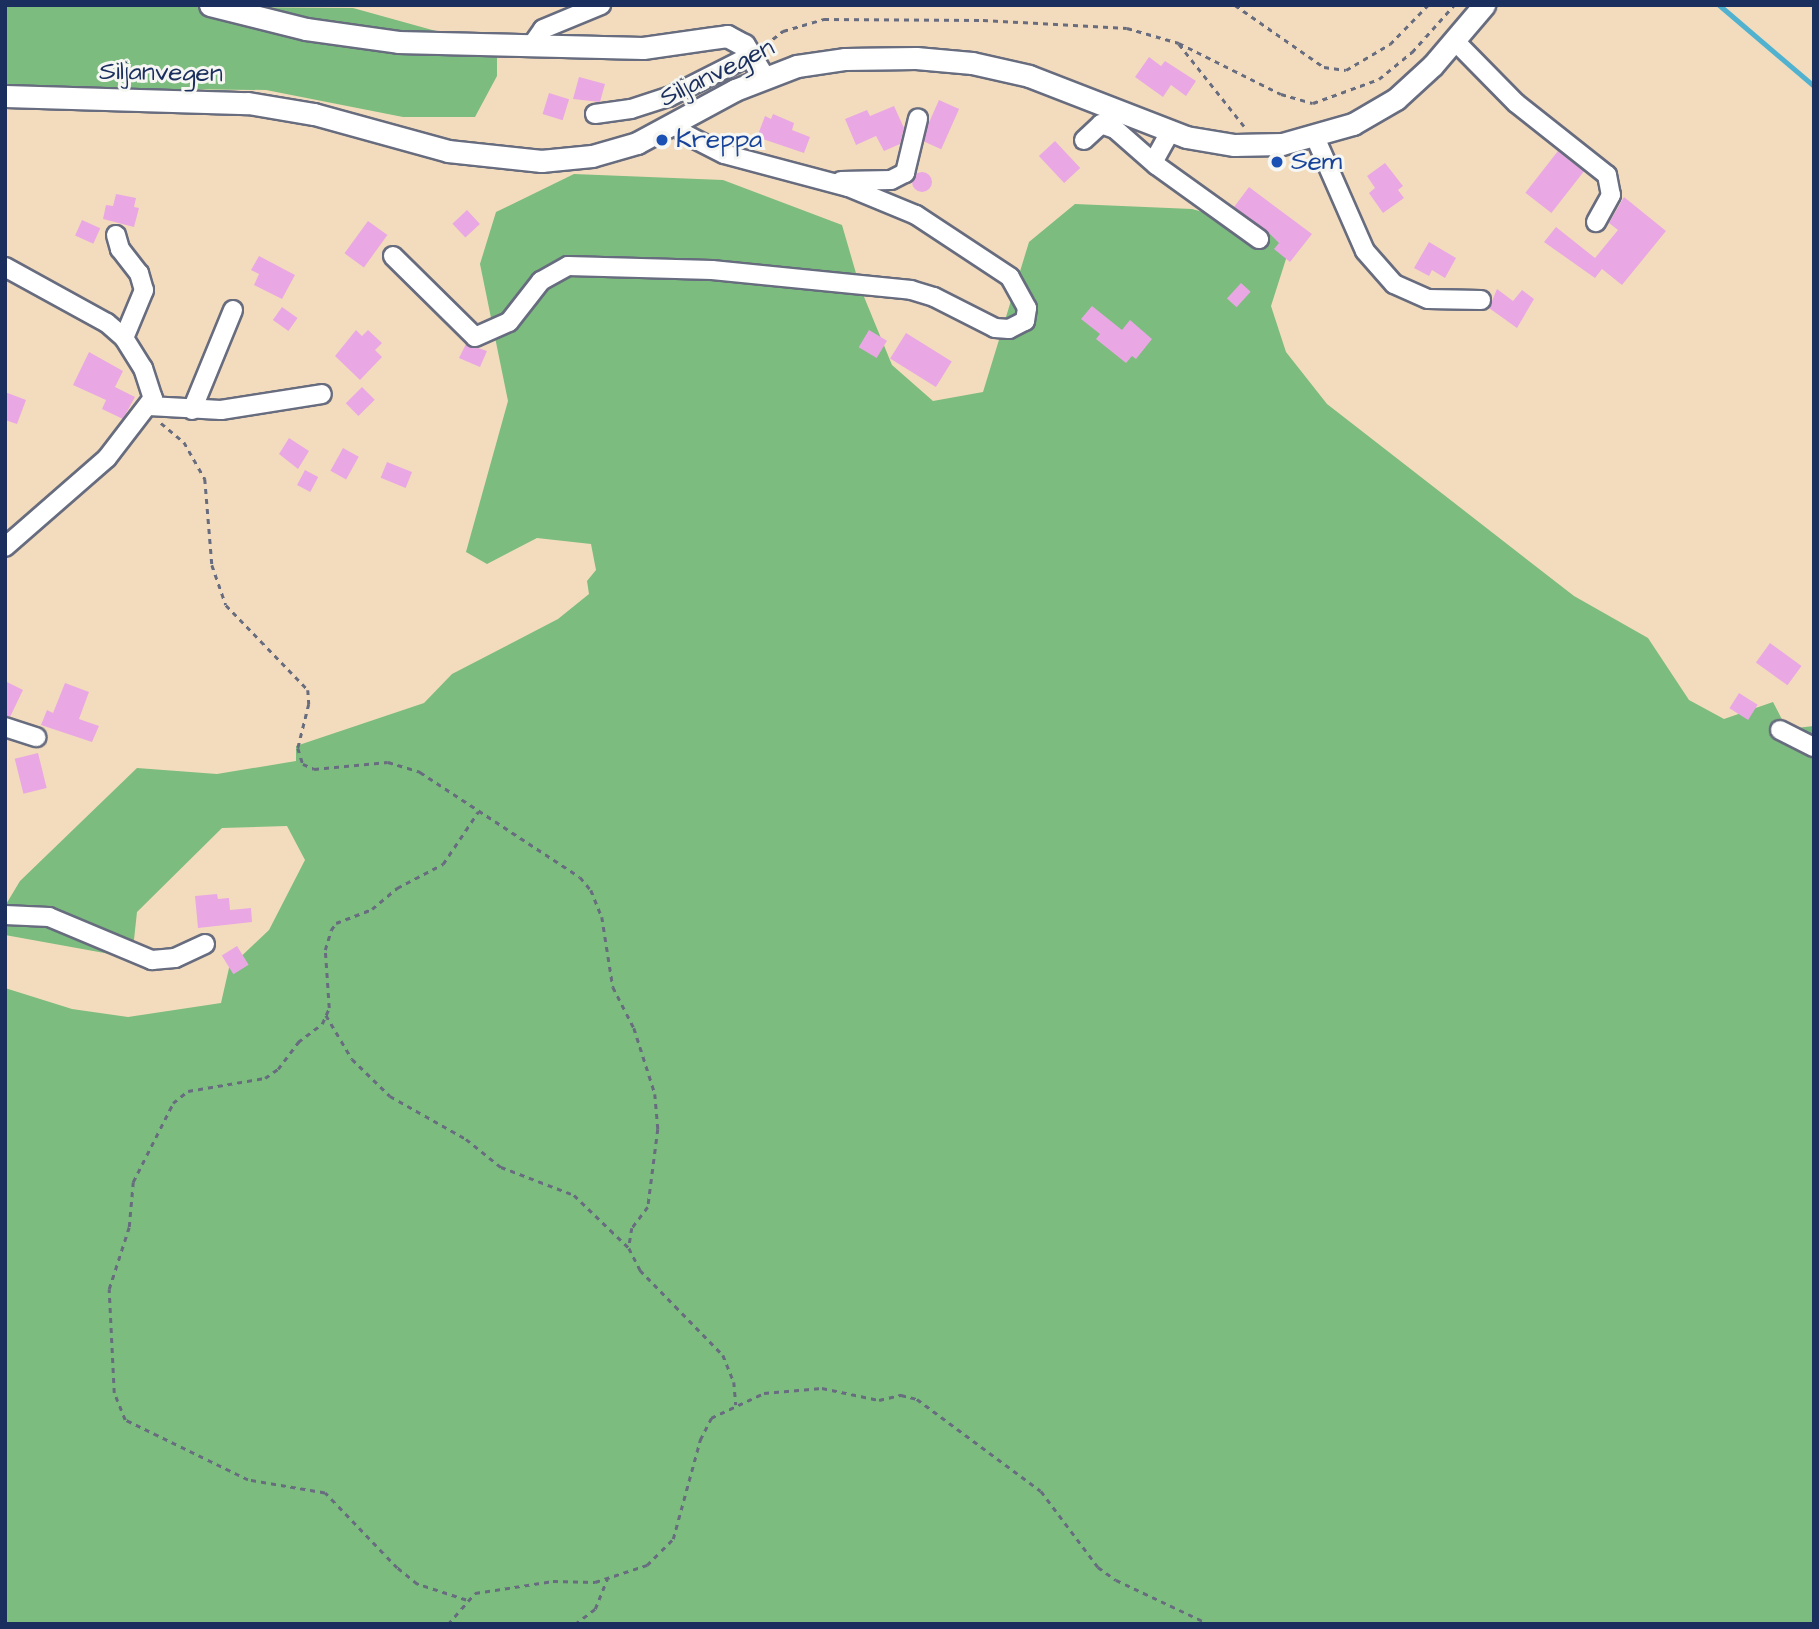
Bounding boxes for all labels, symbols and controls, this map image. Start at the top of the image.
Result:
street label: Siljanvegen [655,32,779,114]
street label: Siljanvegen [99,56,223,90]
place label: Kreppa [676,124,762,156]
marker: Kreppa [654,132,670,148]
place label: Sem [1291,146,1342,178]
marker: Sem [1269,154,1285,170]

